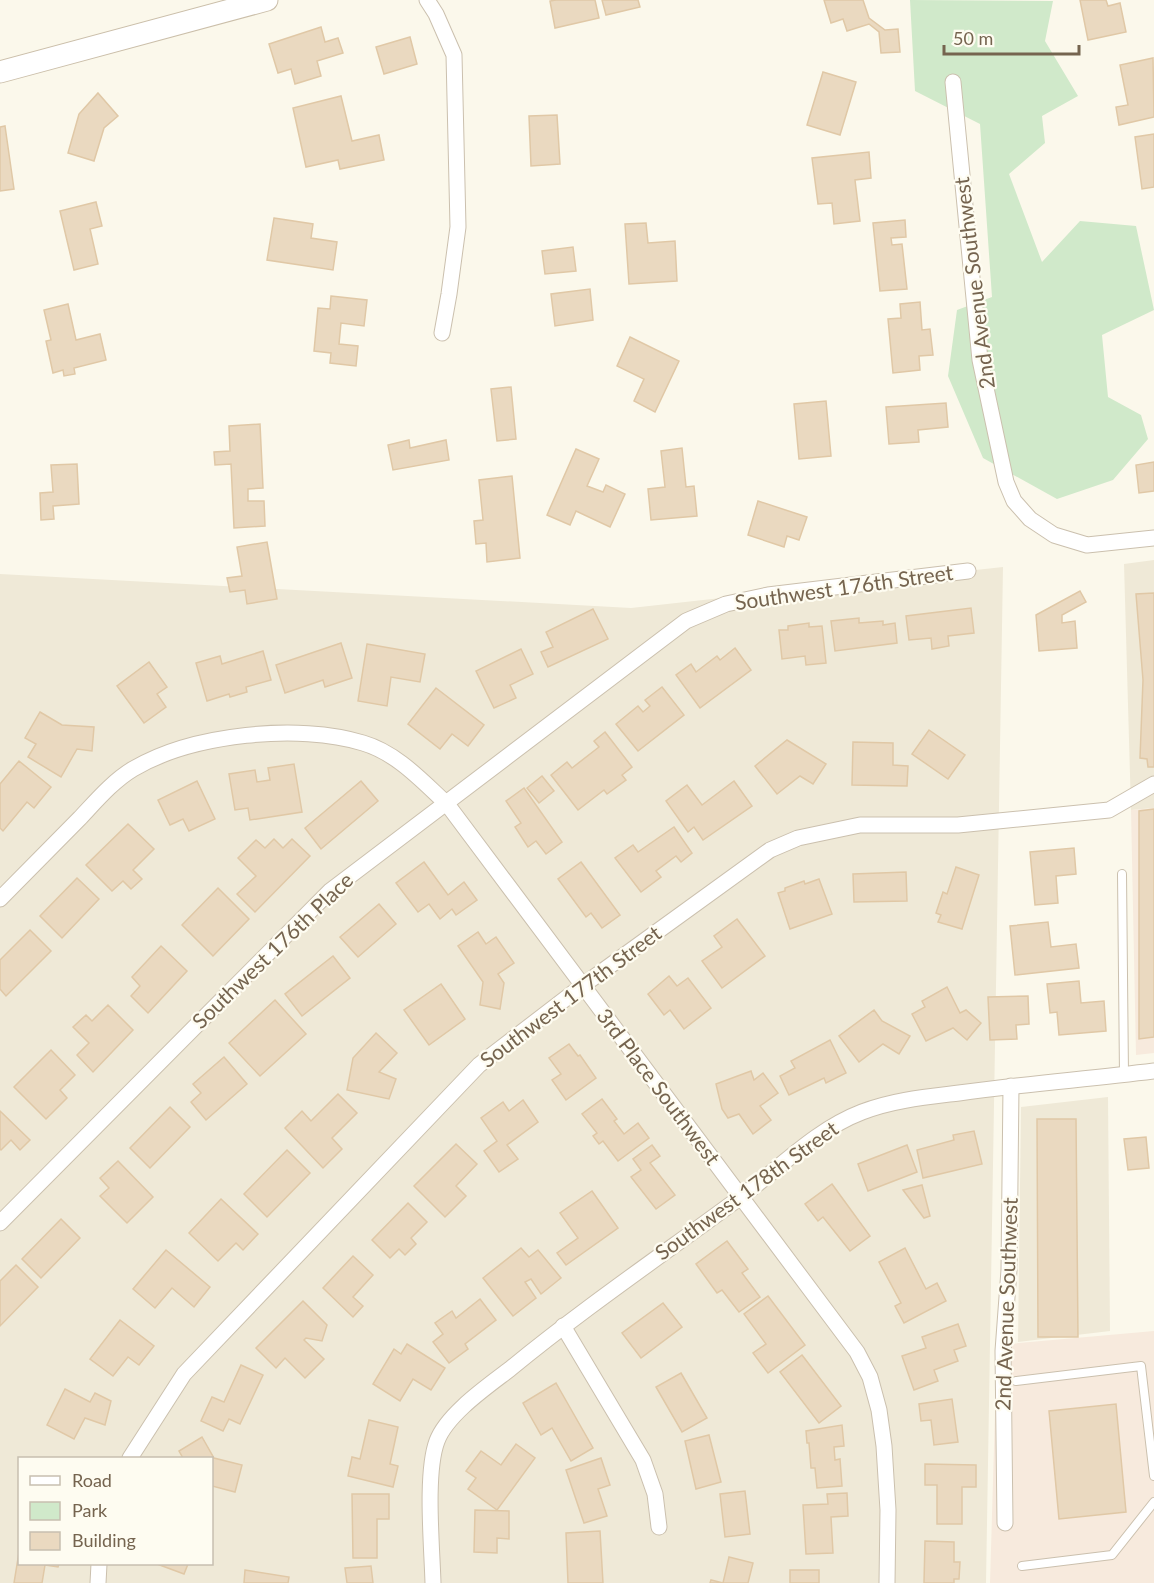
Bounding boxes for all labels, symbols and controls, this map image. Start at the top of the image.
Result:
scale bar [944,18,1079,56]
text: 50 m [953,27,993,49]
street label: 2nd Avenue Southwest [948,175,999,391]
street label: Southwest 176th Street [733,559,955,614]
street label: Southwest 176th Place [186,867,357,1033]
street label: Southwest 177th Street [475,919,666,1072]
street label: 3rd Place Southwest [592,1003,726,1169]
street label: Southwest 178th Street [650,1115,843,1265]
street label: 2nd Avenue Southwest [989,1196,1022,1411]
legend [18,1457,213,1565]
text: Road [72,1469,112,1491]
text: Park [72,1499,108,1521]
text: Building [72,1529,136,1551]

